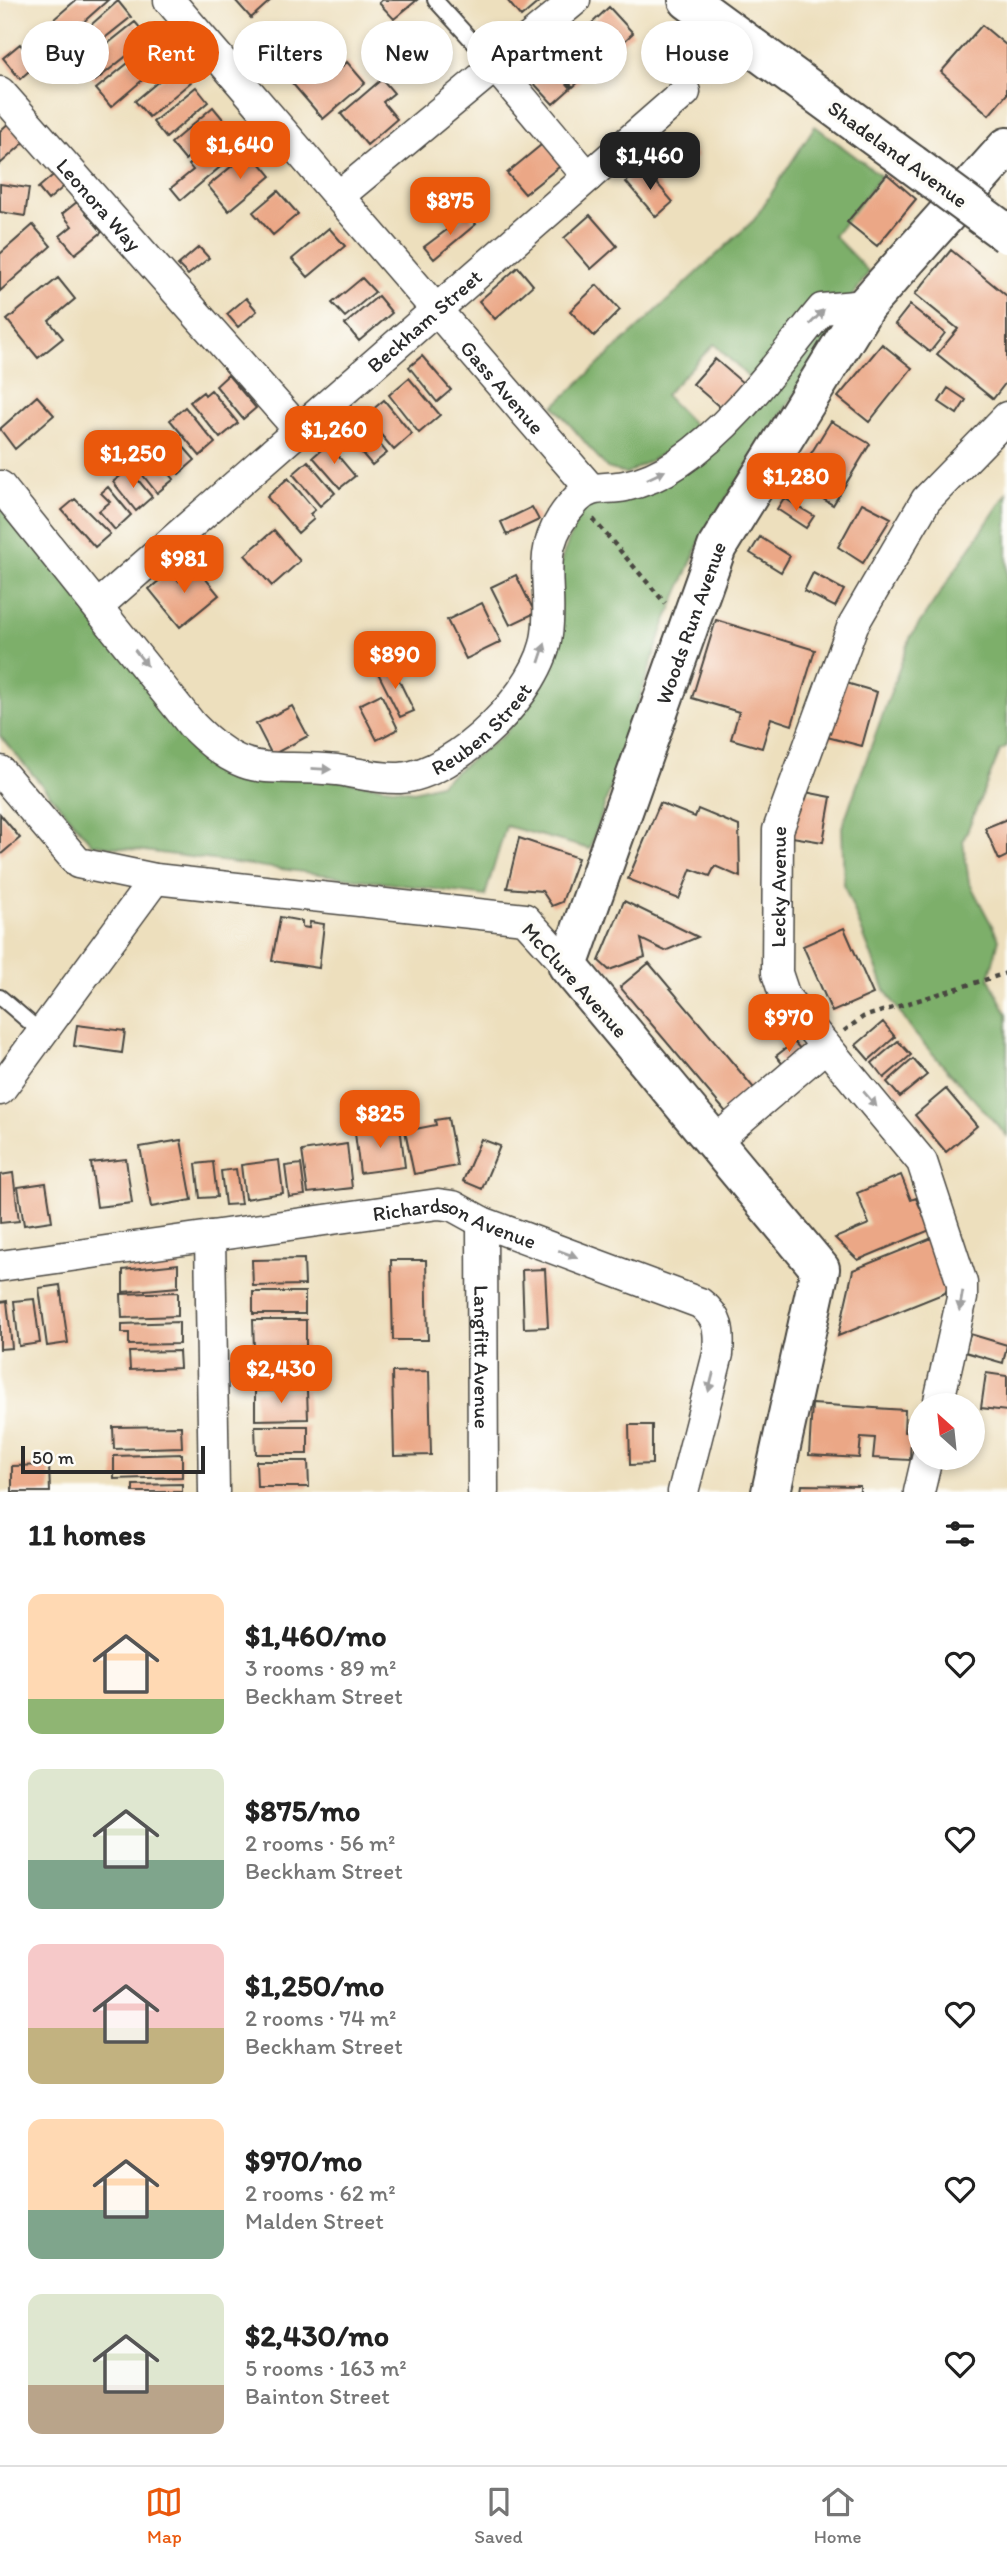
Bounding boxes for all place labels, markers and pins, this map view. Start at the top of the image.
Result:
pin: $1,640 [183,122,297,181]
pin: $1,460 [593,132,707,192]
pin: $875 [409,177,491,237]
pin: $1,260 [277,406,391,466]
pin: $1,250 [76,430,190,490]
pin: $1,280 [739,454,853,513]
pin: $981 [143,536,225,595]
pin: $890 [354,632,436,691]
pin: $970 [748,995,830,1054]
pin: $825 [339,1090,421,1150]
pin: $2,430 [224,1346,338,1405]

